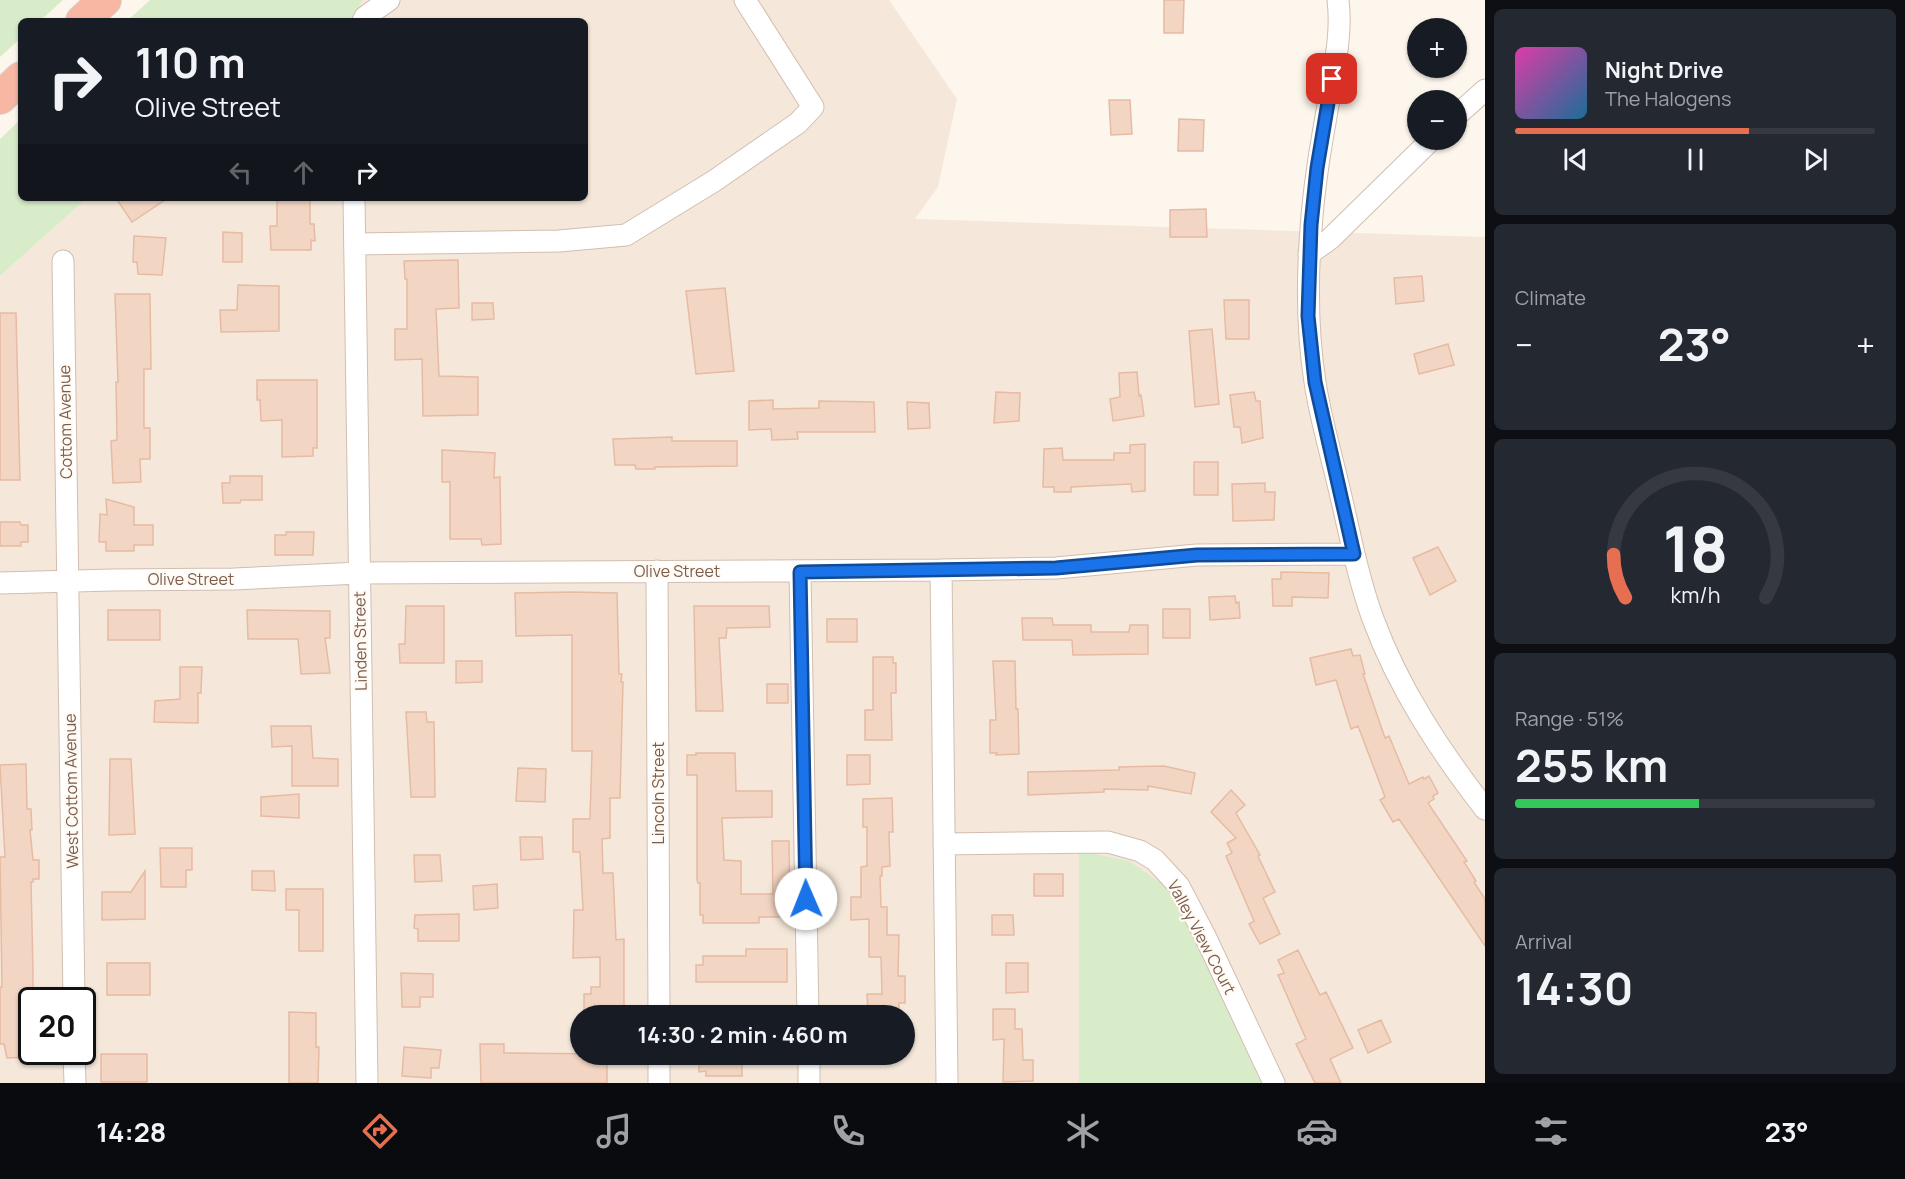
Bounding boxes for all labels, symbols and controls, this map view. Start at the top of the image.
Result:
map controls [1407,18,1467,150]
button: + [1407,18,1467,78]
text: 110 m [135,33,246,91]
icon: right [36,42,114,120]
pin [1306,53,1357,104]
text: Night Drive [1605,55,1724,85]
icon: arrive [1315,62,1348,95]
text: The Halogens [1605,85,1731,112]
text: Olive Street [135,88,281,125]
button: − [1407,90,1467,150]
icon: previous [1559,143,1592,176]
icon: pause [1679,143,1712,176]
icon: next [1799,143,1832,176]
icon: left [224,156,257,189]
icon: ahead [287,156,320,189]
icon: right [350,156,383,189]
text: Climate [1515,284,1586,311]
text: 23° [1658,313,1731,375]
text: − [1515,322,1533,367]
text: + [1856,322,1875,367]
street label: Cottom Avenue [53,365,77,479]
text: 18 [1662,506,1728,592]
street label: Olive Street [634,560,720,582]
street label: Olive Street [148,568,234,590]
text: km/h [1670,581,1720,610]
street label: Linden Street [348,591,372,691]
text: Range · 51% [1515,705,1624,732]
street label: West Cottom Avenue [59,713,83,869]
text: 255 km [1515,734,1668,796]
street label: Lincoln Street [647,742,669,844]
position arrow [774,867,838,931]
street label: Valley View Court [1163,876,1241,998]
text: Arrival [1515,928,1572,955]
text: 14:30 [1515,957,1633,1019]
speed limit sign: 20 [18,987,96,1065]
text: 14:30 · 2 min · 460 m [637,1020,848,1050]
icon: directions [359,1110,401,1152]
icon: music [593,1110,635,1152]
icon: phone [827,1110,869,1152]
icon: climate [1062,1110,1104,1152]
icon: car [1296,1110,1338,1152]
icon: filters [1530,1110,1572,1152]
text: 14:28 [96,1113,166,1150]
text: 23° [1765,1113,1809,1150]

